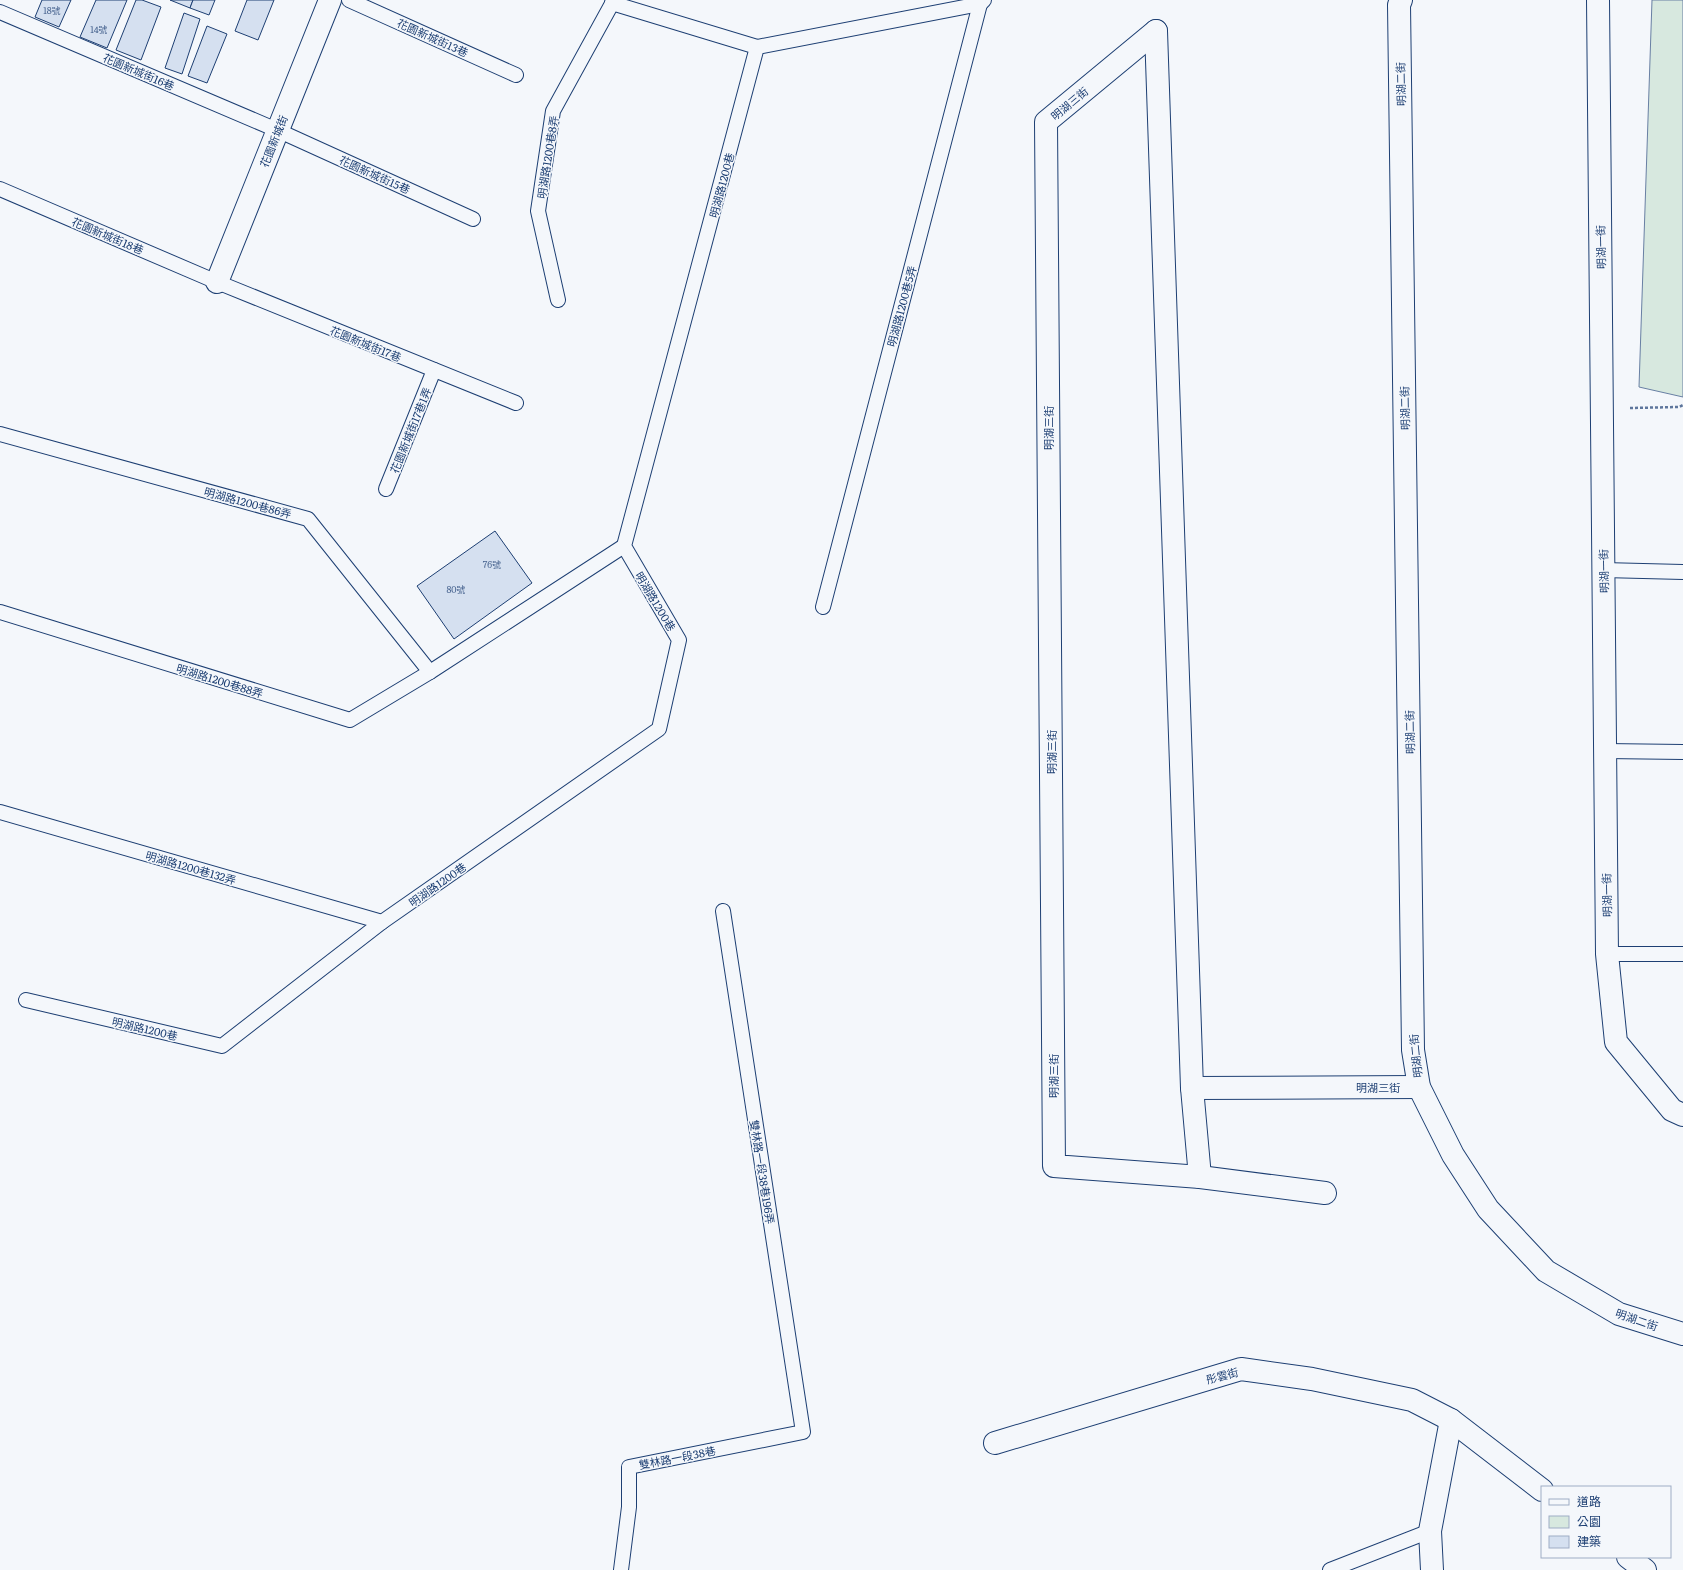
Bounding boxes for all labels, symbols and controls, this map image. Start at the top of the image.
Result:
house number: 18號 [43,3,61,17]
street label: 花園新城街13巷 [395,14,471,60]
house number: 14號 [90,22,108,36]
street label: 花園新城街16巷 [101,49,177,93]
street label: 明湖二街 [1392,62,1408,106]
street label: 明湖三街 [1047,83,1091,123]
street label: 花園新城街 [255,113,291,169]
street label: 明湖路1200巷8弄 [533,114,561,200]
street label: 花園新城街15巷 [337,151,413,197]
street label: 明湖路1200巷 [705,151,737,219]
street label: 花園新城街18巷 [70,213,146,257]
street label: 明湖一街 [1592,225,1608,269]
street label: 明湖路1200巷5弄 [882,264,920,348]
street label: 花園新城街17巷 [328,321,404,365]
street label: 花園新城街17巷1弄 [385,385,435,475]
street label: 明湖二街 [1396,386,1412,430]
street label: 明湖三街 [1040,406,1056,450]
street label: 明湖路1200巷86弄 [203,483,293,521]
street label: 明湖一街 [1595,549,1611,593]
house number: 76號 [483,557,501,571]
street label: 明湖路1200巷 [632,568,680,634]
house number: 80號 [446,582,466,596]
street label: 明湖路1200巷88弄 [175,659,265,701]
street label: 明湖二街 [1401,710,1417,754]
street label: 明湖三街 [1043,730,1059,774]
street label: 明湖路1200巷132弄 [144,846,238,888]
street label: 明湖路1200巷 [405,858,469,910]
street label: 明湖一街 [1598,873,1614,917]
street label: 明湖路1200巷 [111,1013,179,1043]
street label: 明湖二街 [1405,1033,1425,1079]
street label: 明湖三街 [1045,1054,1061,1098]
street label: 明湖三街 [1356,1079,1400,1095]
street label: 雙林路一段38巷196弄 [747,1119,779,1225]
street label: 明湖二街 [1614,1304,1660,1334]
street label: 彤雲街 [1204,1363,1240,1387]
street label: 雙林路一段38巷 [637,1442,717,1472]
legend [1541,1486,1671,1558]
text: 道路 [1577,1492,1601,1510]
text: 公園 [1577,1512,1601,1530]
text: 建築 [1577,1532,1601,1550]

